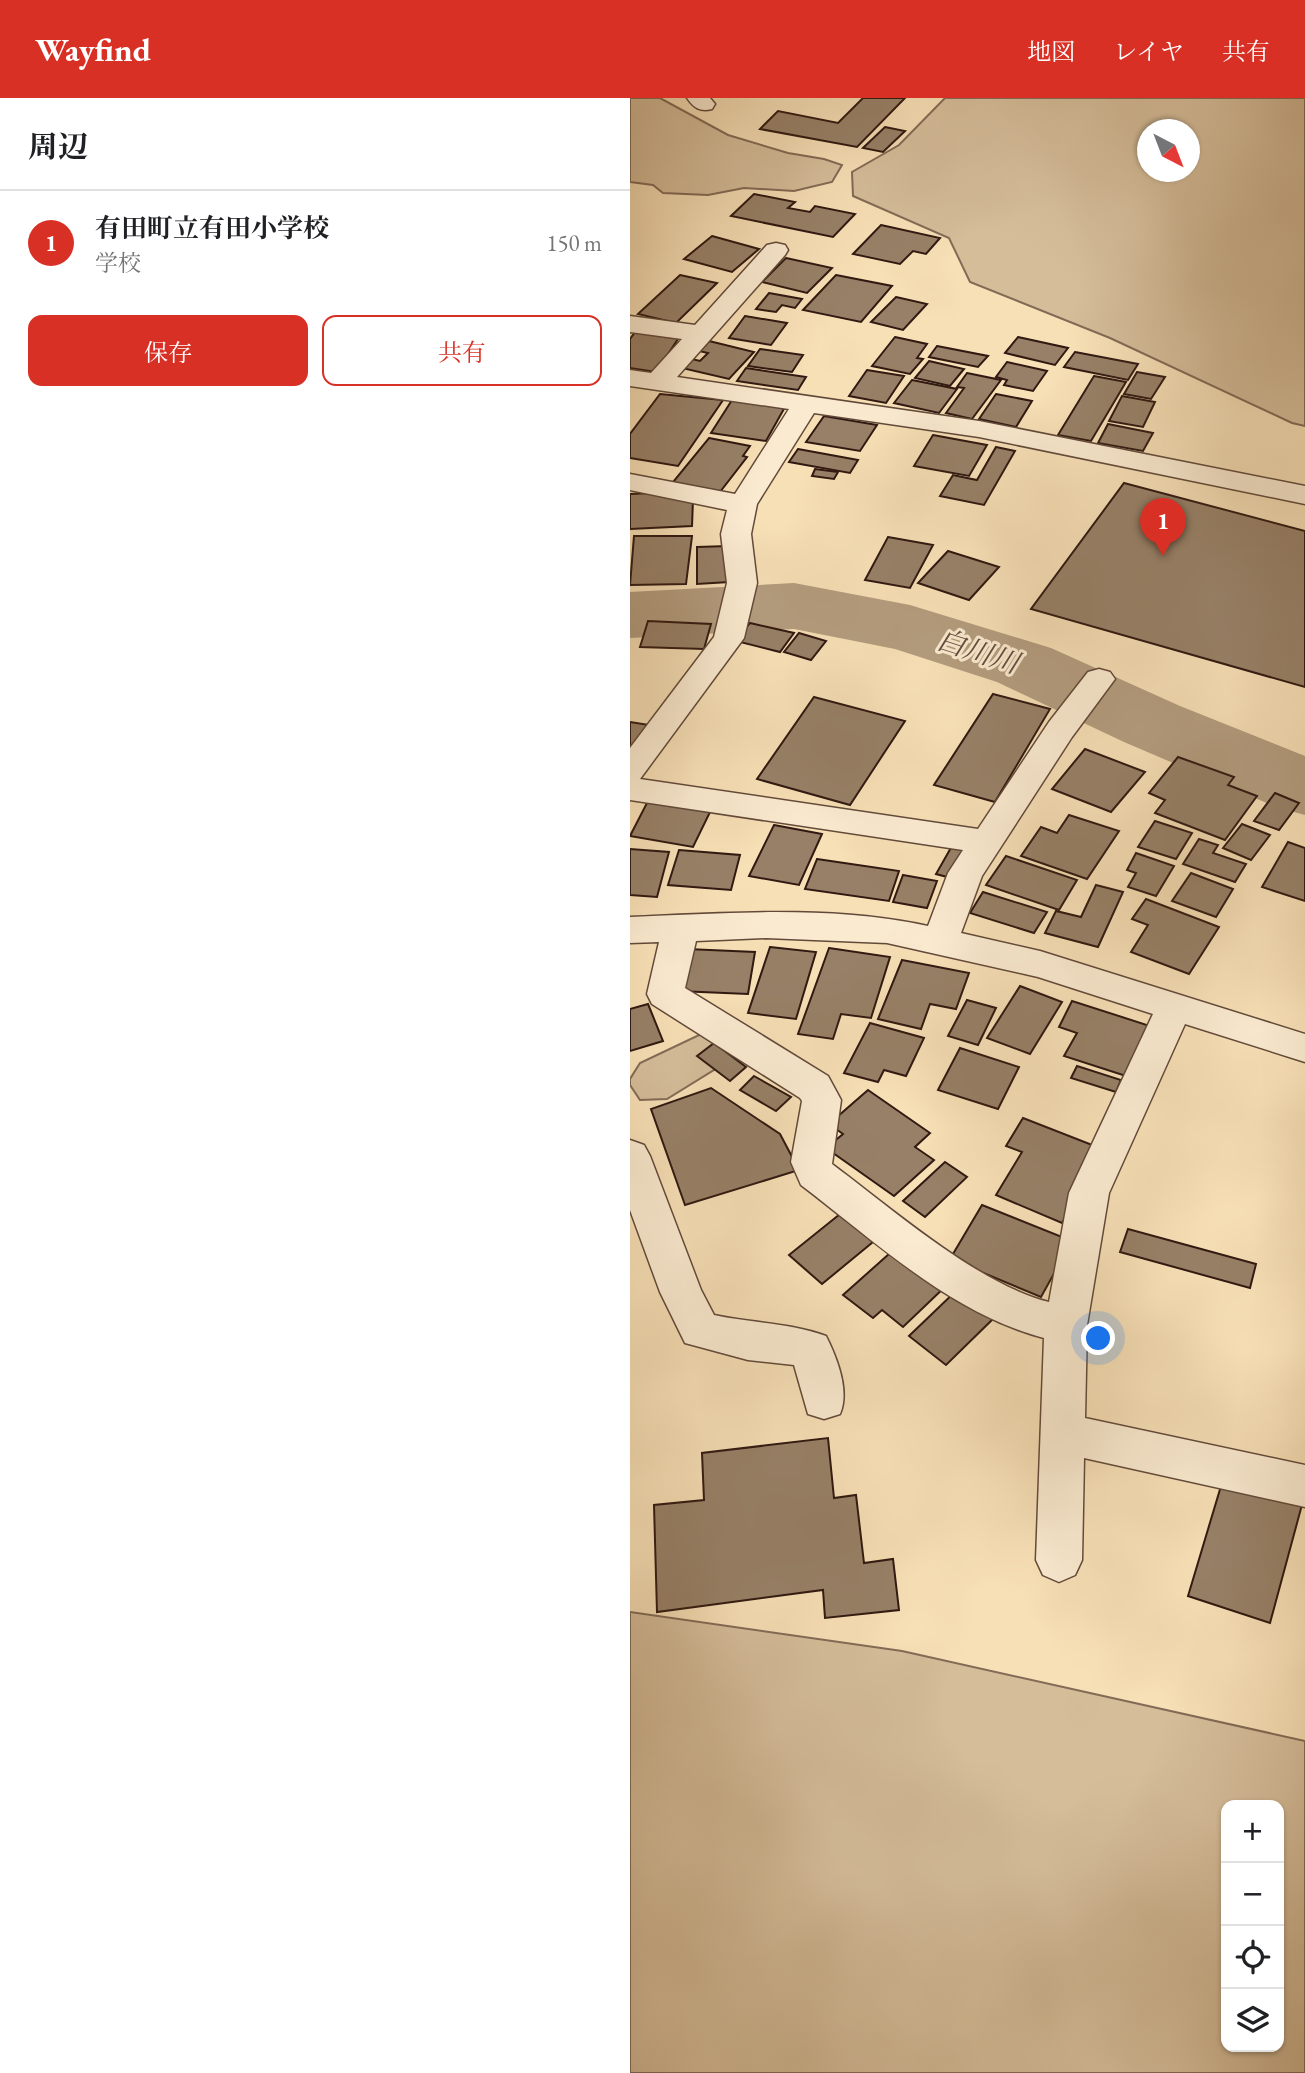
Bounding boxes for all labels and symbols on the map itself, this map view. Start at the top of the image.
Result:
north arrow [1137,119,1200,182]
pin: 1 [1140,498,1186,556]
water label: 白川川 [932,621,1026,682]
your location [1081,1321,1115,1355]

